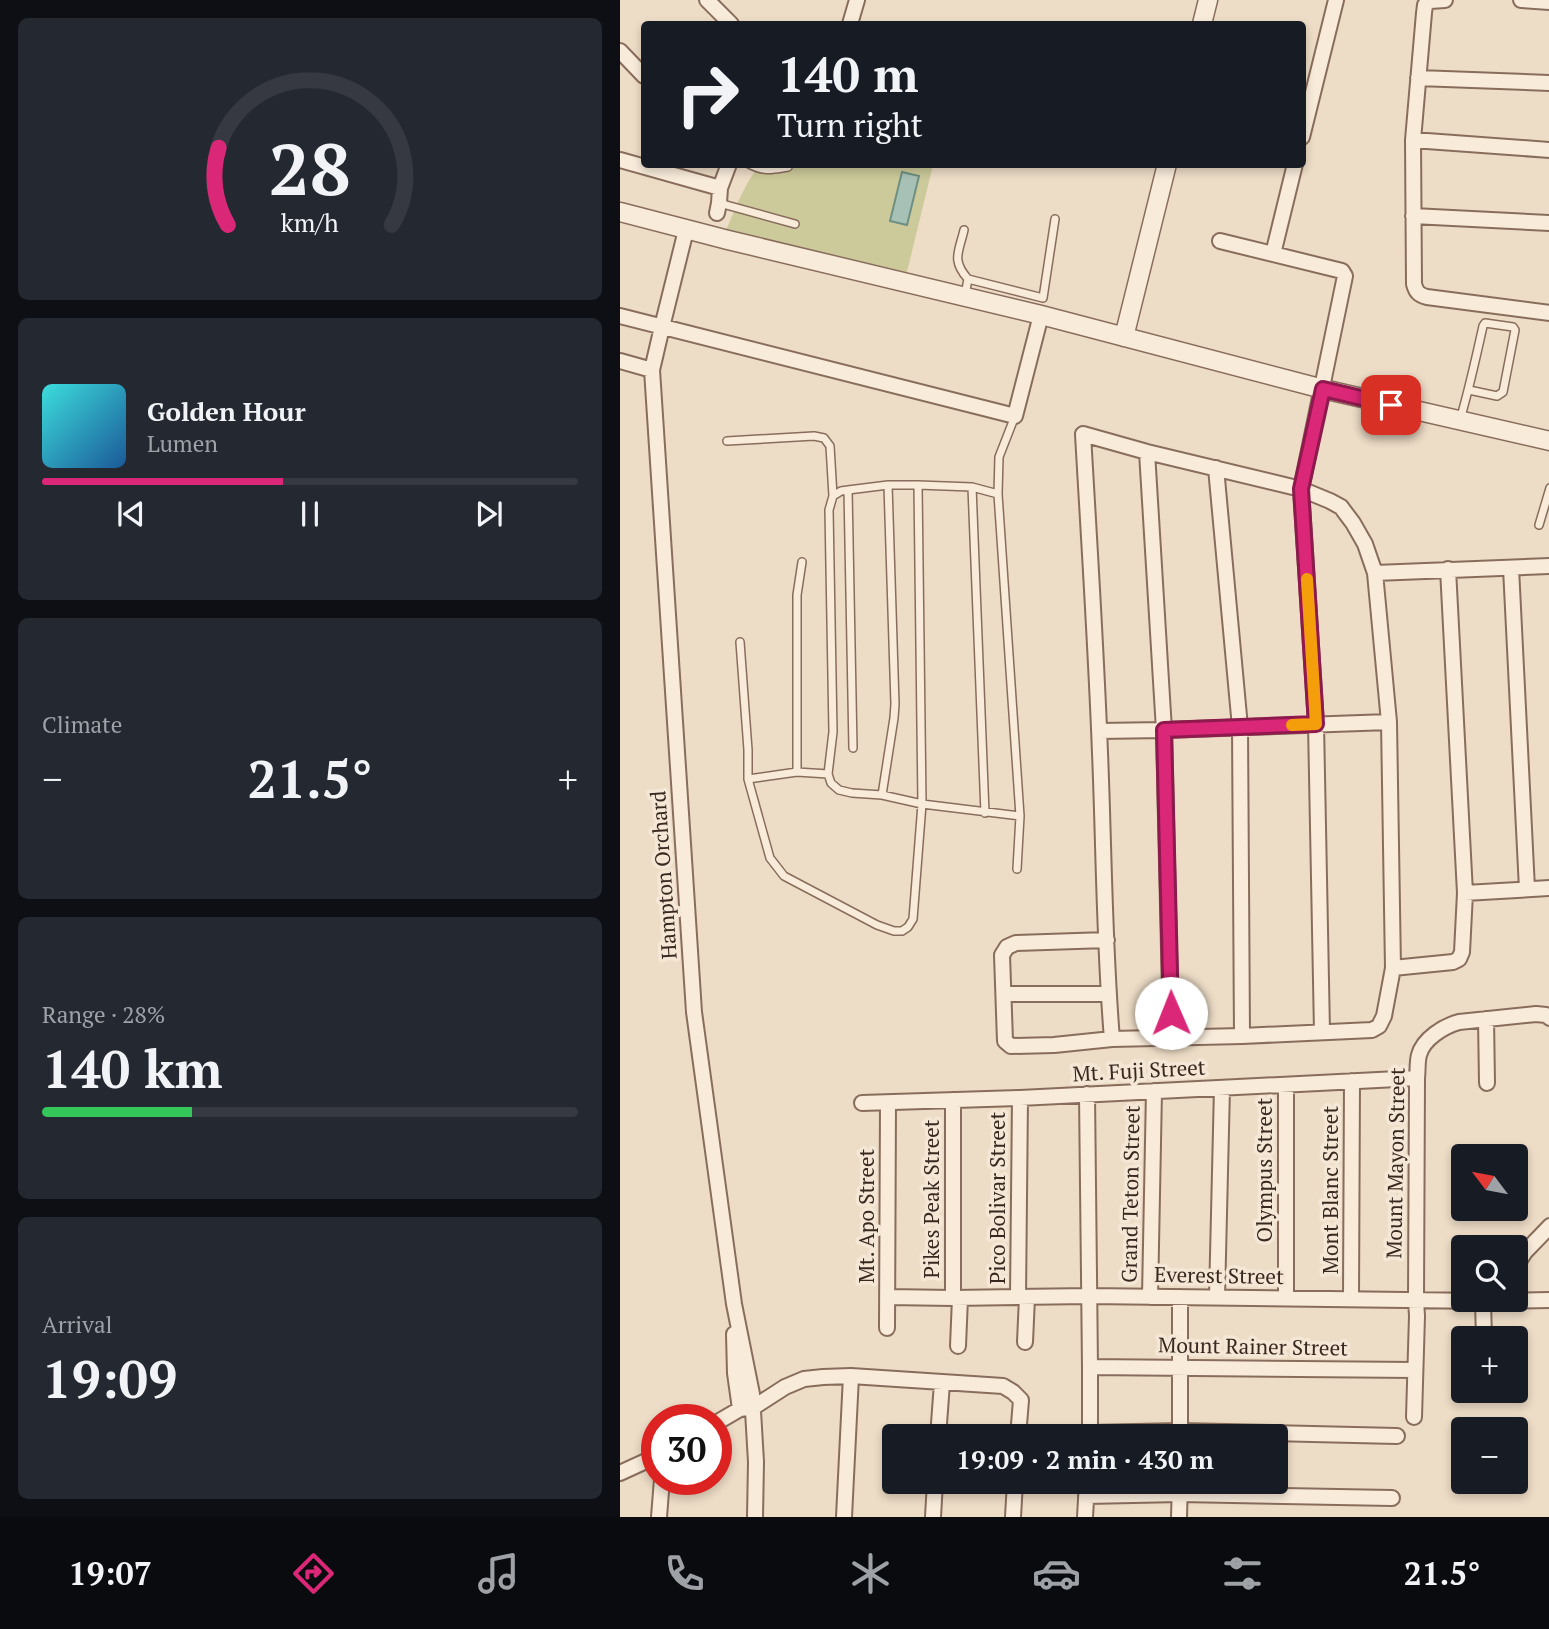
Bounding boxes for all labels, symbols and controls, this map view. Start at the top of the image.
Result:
text: 140 m [777,41,919,106]
icon: right [662,49,753,140]
text: Turn right [777,104,923,146]
text: 28 [269,119,351,216]
text: km/h [281,206,339,239]
pin [1361,375,1421,435]
icon: arrive [1372,386,1410,424]
text: Golden Hour [147,394,306,428]
text: Lumen [147,428,218,459]
icon: previous [112,495,150,533]
icon: pause [291,495,329,533]
icon: next [470,495,508,533]
text: Climate [42,709,122,740]
text: 21.5° [247,744,373,813]
text: − [42,754,62,804]
text: + [558,754,578,804]
street label: Hampton Orchard [643,790,683,960]
position arrow [1134,976,1208,1050]
text: Range · 28% [42,999,165,1030]
text: 140 km [42,1034,223,1103]
street label: Mt. Fuji Street [1072,1053,1206,1087]
street label: Mount Mayon Street [1379,1067,1411,1259]
street label: Olympus Street [1250,1097,1278,1242]
street label: Grand Teton Street [1114,1105,1146,1283]
street label: Mont Blanc Street [1316,1106,1344,1274]
street label: Pico Bolivar Street [983,1112,1011,1284]
street label: Pikes Peak Street [917,1119,945,1279]
north arrow [1451,1144,1528,1222]
map controls [1451,1144,1528,1494]
street label: Mt. Apo Street [852,1148,880,1283]
button: search [1451,1235,1528,1312]
street label: Everest Street [1154,1260,1284,1290]
text: Arrival [42,1309,113,1340]
button: + [1451,1326,1528,1403]
street label: Mount Rainer Street [1158,1330,1348,1362]
text: 19:09 [42,1344,177,1413]
speed limit sign: 30 [641,1404,732,1495]
button: − [1451,1417,1528,1494]
text: 19:09 · 2 min · 430 m [956,1442,1214,1476]
icon: directions [289,1549,338,1598]
icon: music [474,1549,523,1598]
icon: phone [660,1549,709,1598]
icon: climate [846,1549,895,1598]
icon: car [1032,1549,1081,1598]
icon: filters [1218,1549,1267,1598]
text: 19:07 [68,1552,152,1594]
text: 21.5° [1404,1552,1481,1594]

